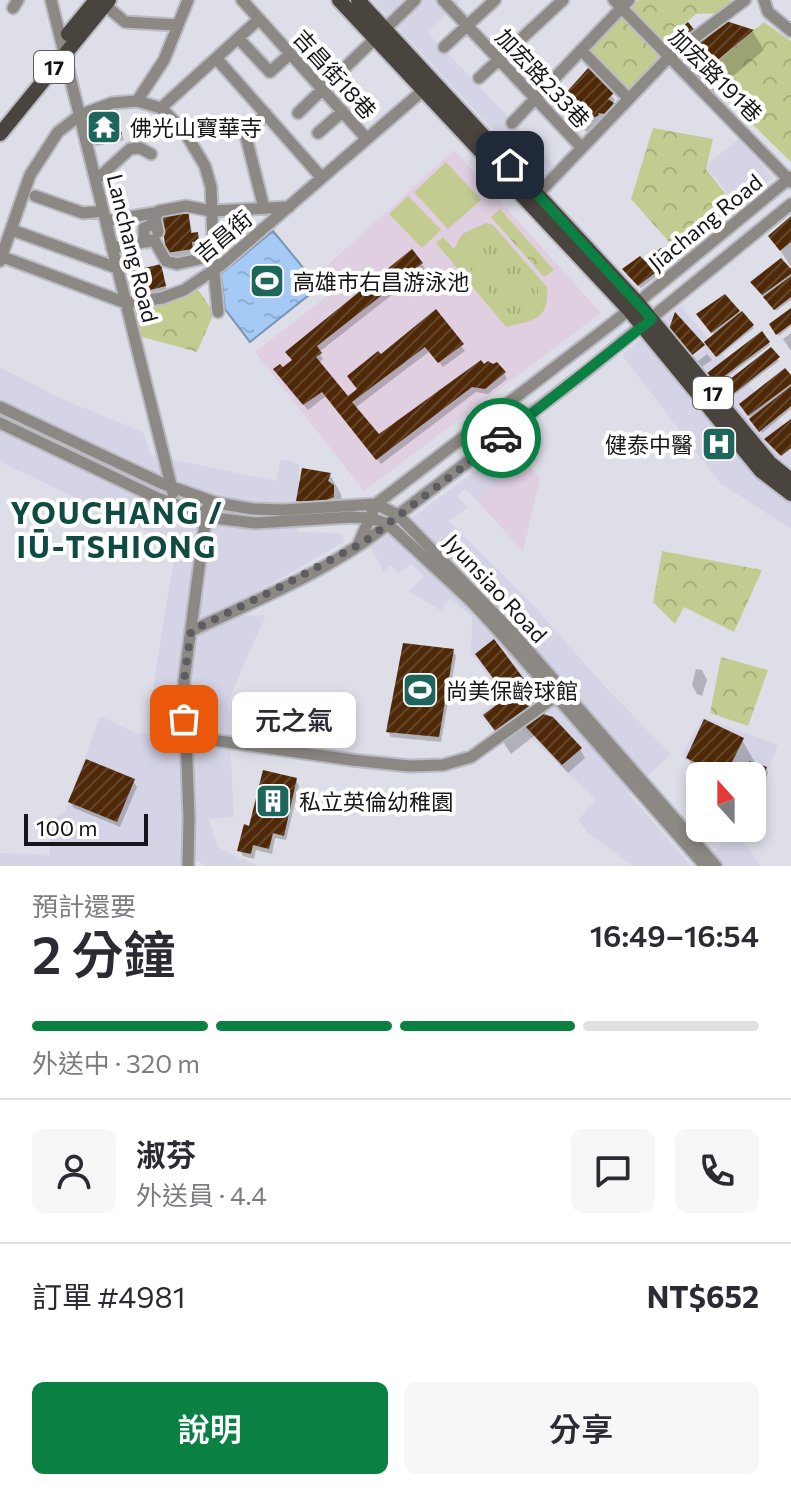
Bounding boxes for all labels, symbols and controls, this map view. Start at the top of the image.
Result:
street label: 加宏路233巷 [490,23,596,133]
street label: 加宏路191巷 [664,23,768,127]
street label: 吉昌街18巷 [288,24,382,124]
road number: 17 [34,51,74,83]
temple icon: 佛光山寶華寺 [85,108,123,146]
place label: 佛光山寶華寺 [130,114,262,141]
pin [476,131,544,199]
icon: home [488,143,532,187]
street label: Jiachang Road [643,168,767,276]
street label: Lanchang Road [102,171,164,325]
street label: 吉昌街 [189,204,257,268]
sports icon: 高雄市右昌游泳池 [248,262,286,300]
place label: 高雄市右昌游泳池 [293,268,469,295]
road number: 17 [693,377,733,409]
courier [461,398,541,478]
icon: car [479,416,523,460]
hospital icon: 健泰中醫 [700,425,738,463]
place label: 健泰中醫 [605,431,693,458]
district label: YOUCHANG / IŪ-TSHIONG [10,493,224,564]
street label: Jyunsiao Road [439,528,553,648]
sports icon: 尚美保齡球館 [401,671,439,709]
place label: 尚美保齡球館 [446,677,578,704]
pin [150,685,218,753]
callout: 元之氣 [232,691,356,747]
icon: bag [162,697,206,741]
text: 元之氣 [255,704,333,735]
north arrow [686,762,766,842]
map controls [686,762,766,842]
building icon: 私立英倫幼稚園 [254,782,292,820]
place label: 私立英倫幼稚園 [299,788,453,815]
scale bar [24,810,148,846]
text: 100 m [36,814,98,841]
text: 預計還要 [32,890,136,921]
text: 16:49–16:54 [590,916,759,953]
text: 2 分鐘 [32,921,175,985]
text: 外送中 · 320 m [32,1047,200,1078]
button: person [32,1129,116,1213]
button: chat [571,1129,655,1213]
button: phone [675,1129,759,1213]
text: 淑芬 [136,1135,196,1172]
text: 外送員 · 4.4 [136,1179,267,1210]
text: 訂單 #4981 [32,1277,185,1314]
text: NT$652 [647,1277,759,1314]
button: 說明 [32,1382,388,1474]
button: 分享 [404,1382,759,1474]

